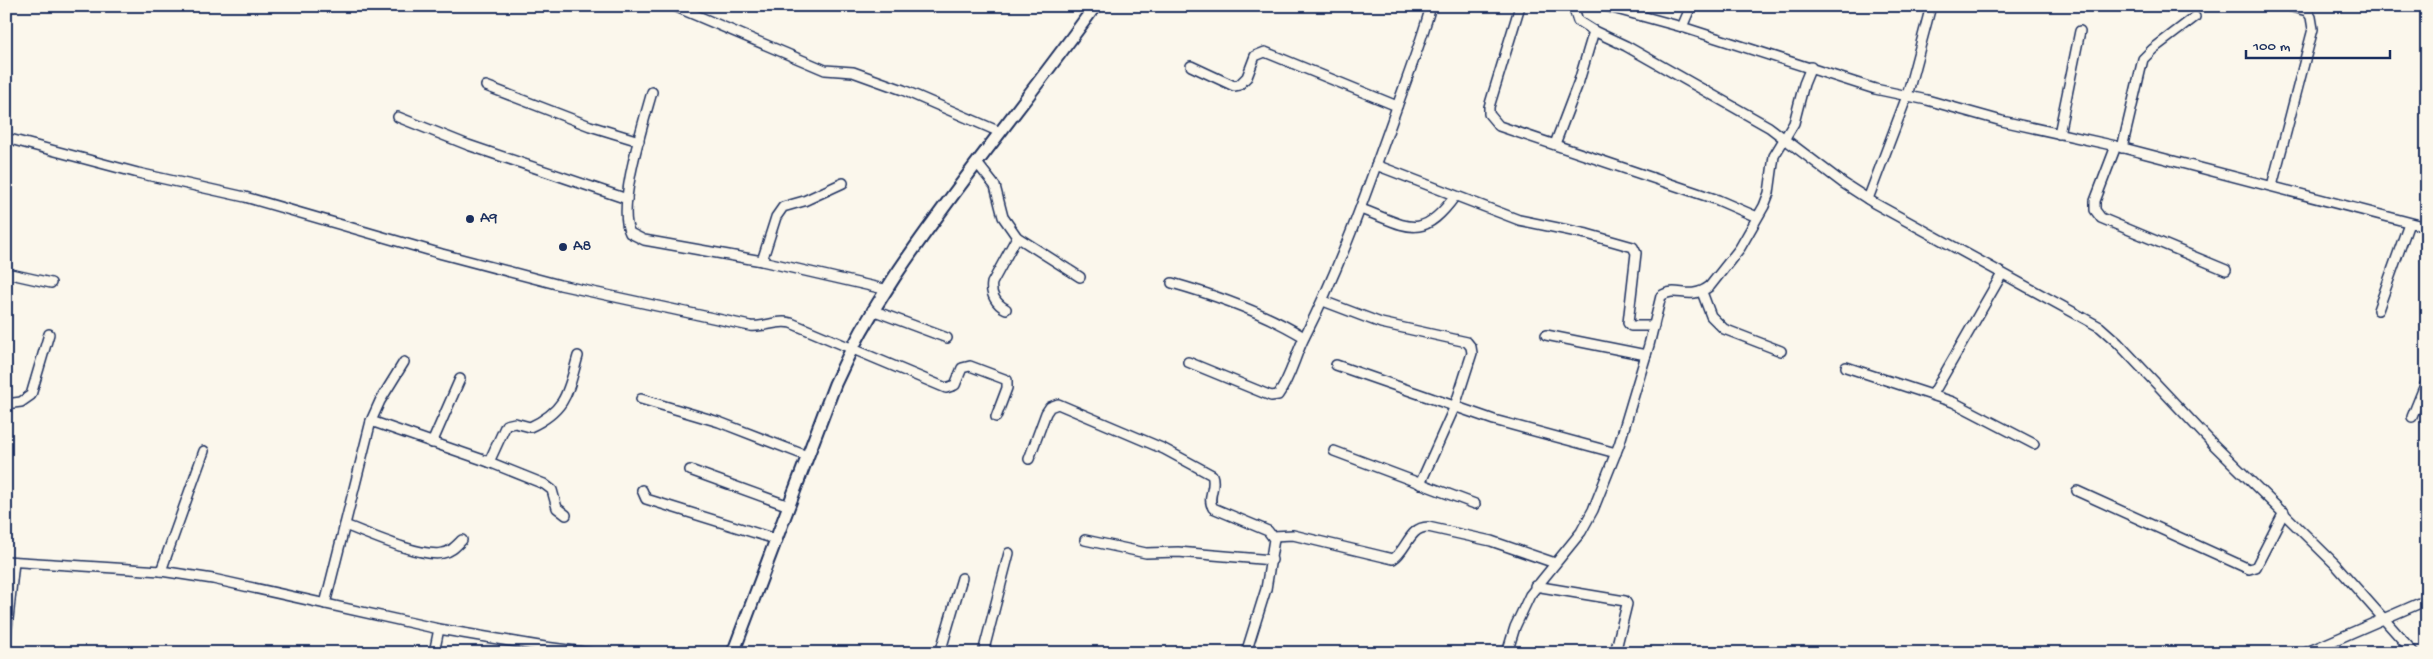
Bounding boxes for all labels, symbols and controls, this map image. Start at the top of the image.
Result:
scale bar [2246,28,2389,60]
text: 100 m [2252,38,2291,56]
place label: A9 [480,210,497,229]
marker: A9 [464,213,476,225]
place label: A8 [573,238,591,257]
marker: A8 [557,241,569,253]

